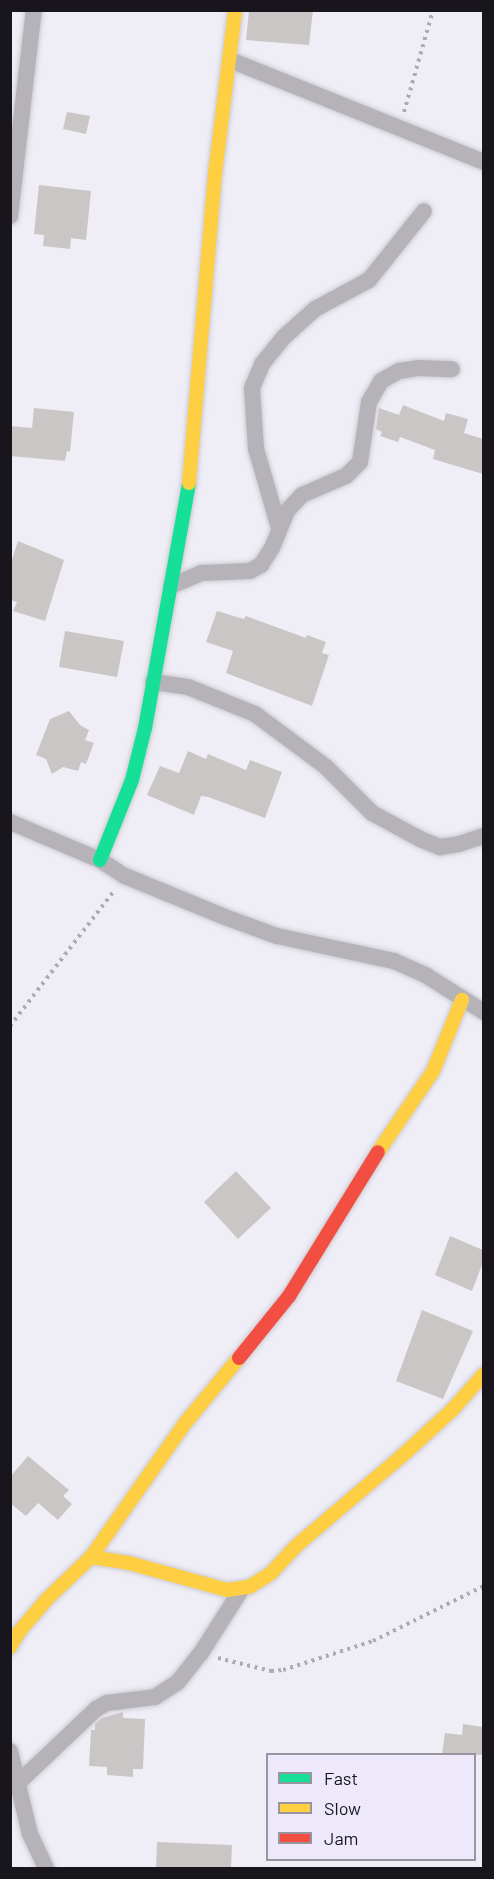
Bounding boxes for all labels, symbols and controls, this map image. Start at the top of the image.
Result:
legend [266,1753,476,1861]
text: Fast [324,1767,358,1789]
text: Slow [324,1797,361,1819]
text: Jam [324,1827,358,1849]

